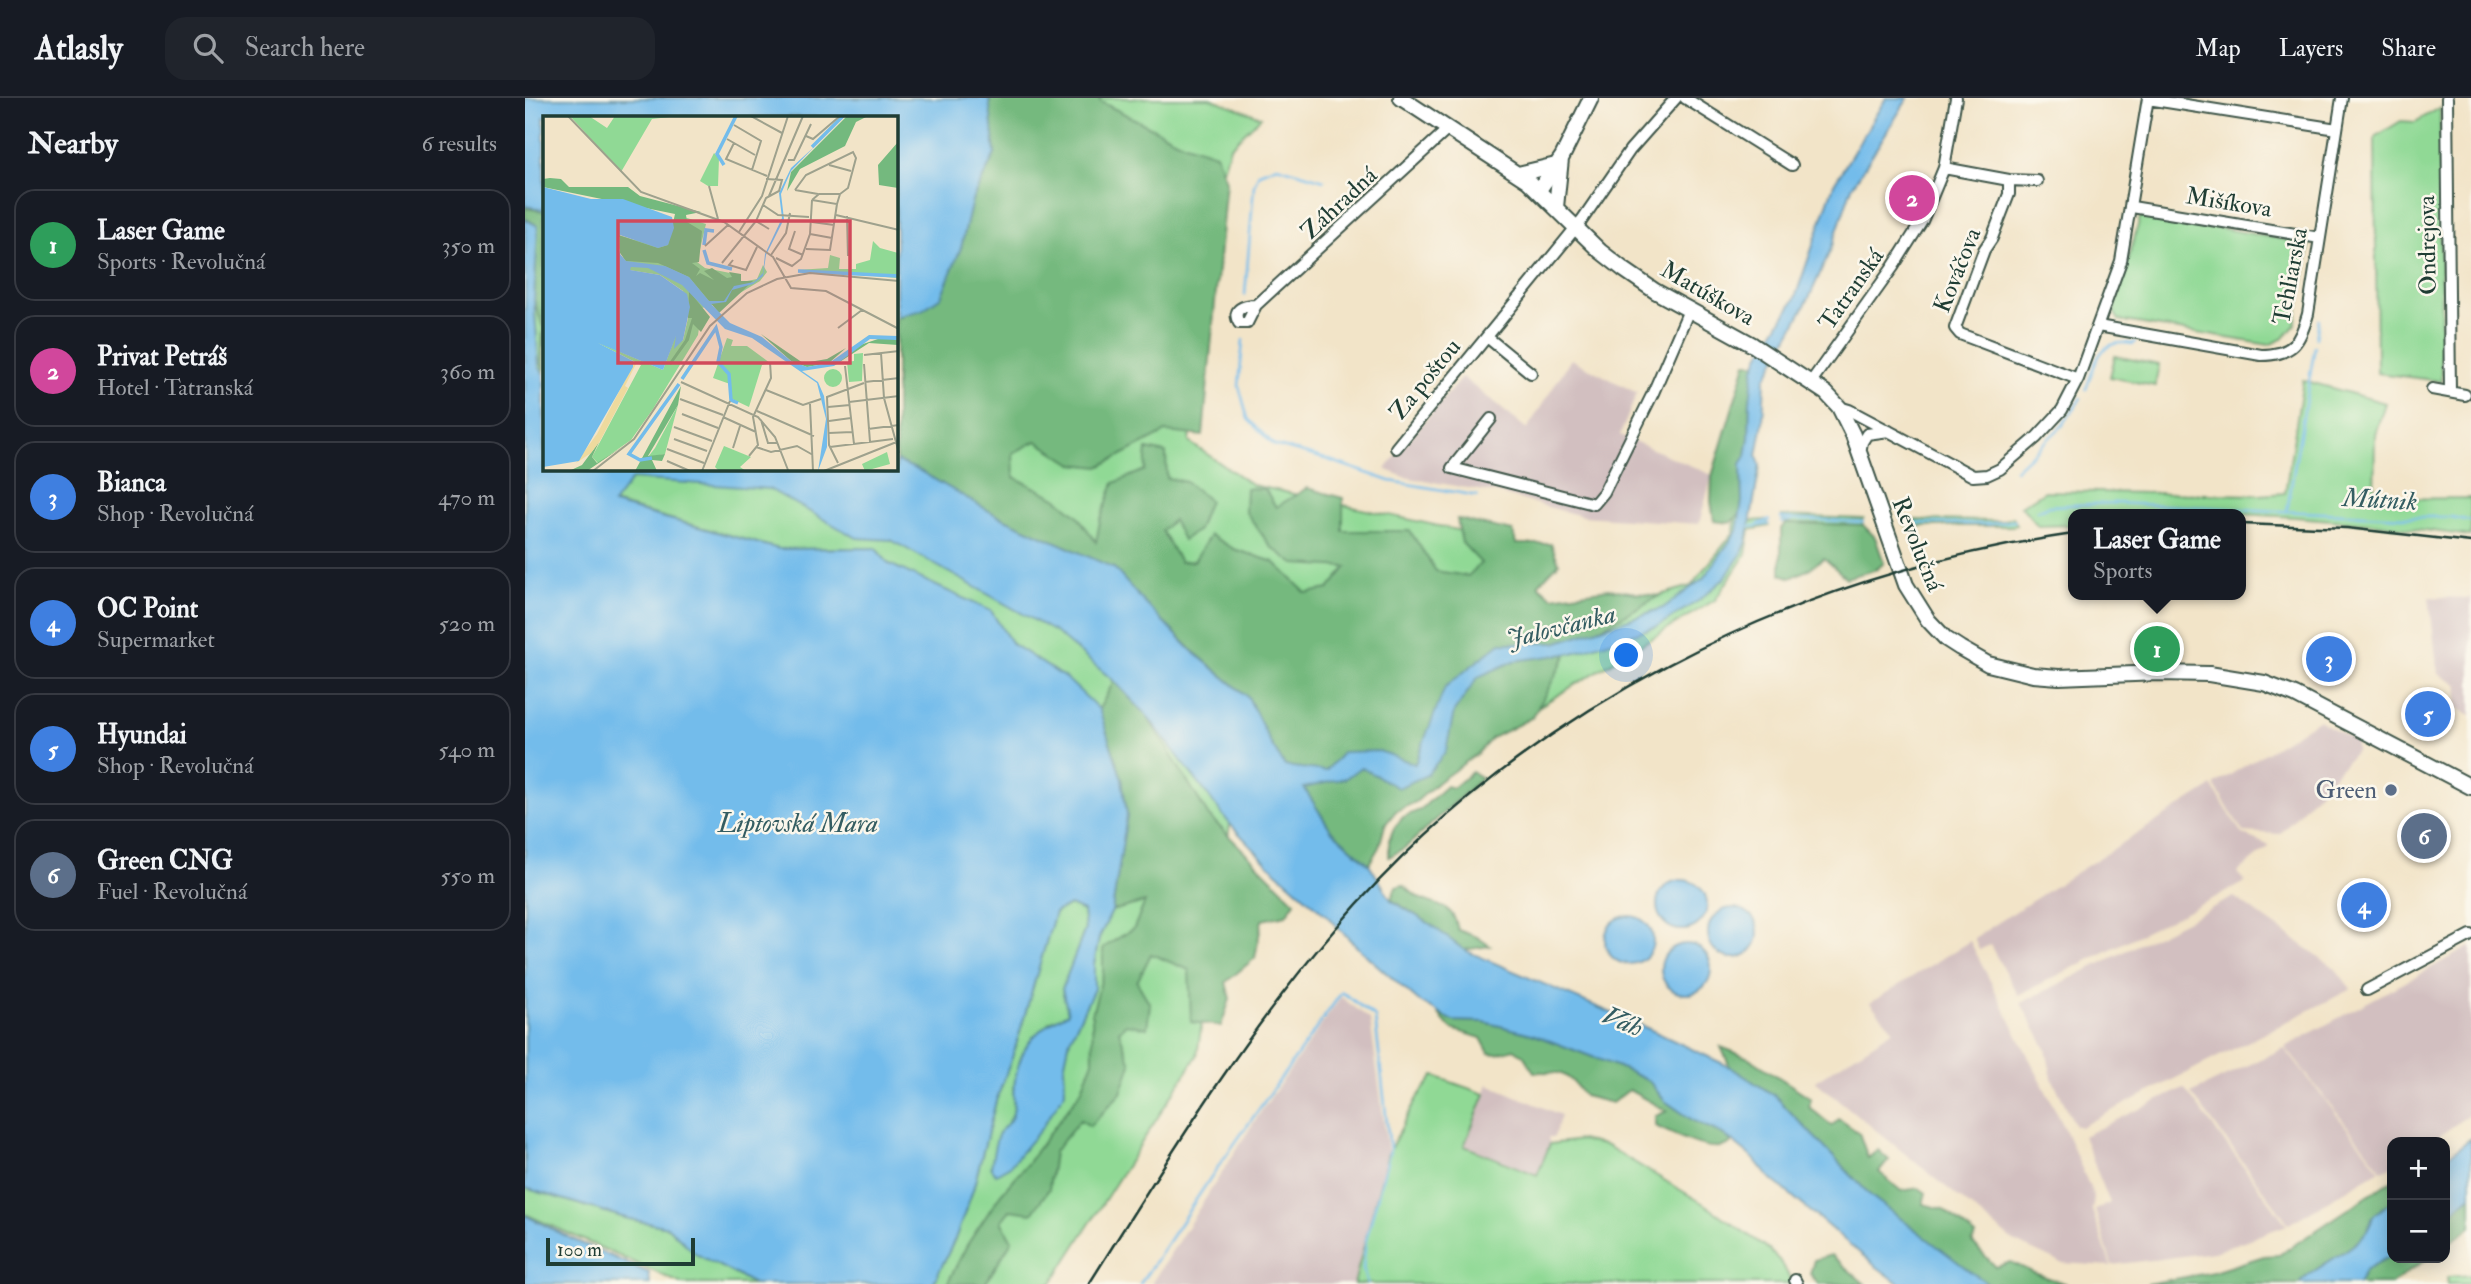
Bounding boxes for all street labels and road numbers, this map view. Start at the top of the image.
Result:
street label: Záhradná [1295,159,1385,247]
street label: Mišíkova [2184,180,2275,225]
street label: Ondrejova [2411,194,2444,295]
street label: Kováčova [1926,222,1989,317]
street label: Tehliarska [2266,224,2315,327]
street label: Tatranská [1812,241,1892,336]
street label: Matúškova [1655,254,1761,333]
street label: Za poštou [1383,332,1468,427]
street label: Revolučná [1885,492,1951,597]

